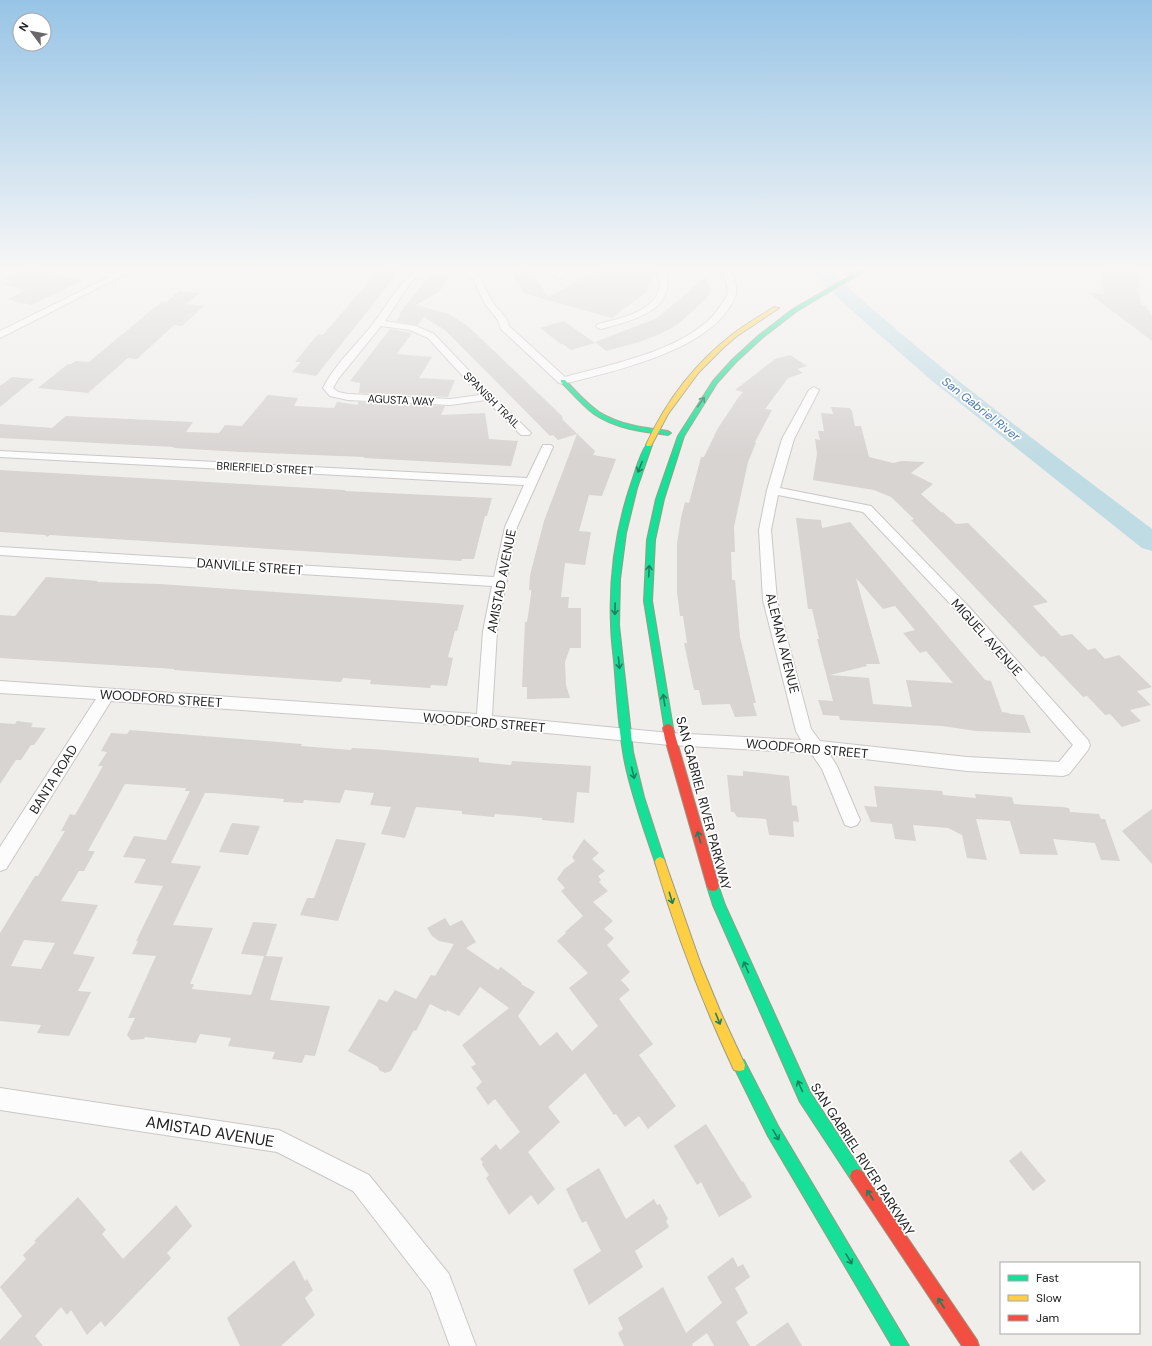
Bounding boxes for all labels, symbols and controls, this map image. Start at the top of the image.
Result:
north arrow [12,12,52,52]
text: N [15,20,32,34]
street label: SPANISH TRAIL [461,369,523,431]
water label: San Gabriel River [939,373,1024,445]
street label: AGUSTA WAY [367,391,435,409]
one-way arrow [697,397,705,408]
street label: BRIERFIELD STREET [216,458,314,478]
one-way arrow [635,460,643,472]
street label: AMISTAD AVENUE [483,528,520,634]
street label: DANVILLE STREET [196,554,304,579]
one-way arrow [645,565,653,578]
street label: ALEMAN AVENUE [762,591,803,695]
street label: MIGUEL AVENUE [947,595,1026,680]
one-way arrow [611,602,619,615]
one-way arrow [615,656,622,669]
street label: WOODFORD STREET [99,686,223,711]
one-way arrow [660,694,668,707]
street label: WOODFORD STREET [422,709,546,736]
street label: SAN GABRIEL RIVER PARKWAY [672,715,735,892]
street label: WOODFORD STREET [745,735,869,762]
street label: BANTA ROAD [25,741,81,817]
one-way arrow [630,767,637,780]
one-way arrow [695,831,702,844]
one-way arrow [668,891,675,904]
one-way arrow [742,961,750,973]
one-way arrow [715,1012,722,1024]
one-way arrow [796,1080,803,1092]
street label: SAN GABRIEL RIVER PARKWAY [807,1080,919,1239]
street label: AMISTAD AVENUE [144,1111,276,1152]
one-way arrow [772,1129,780,1141]
one-way arrow [866,1190,874,1201]
one-way arrow [845,1253,853,1265]
legend [1000,1262,1140,1334]
text: Fast [1036,1270,1059,1286]
text: Slow [1036,1290,1062,1306]
one-way arrow [937,1298,946,1309]
text: Jam [1036,1310,1059,1326]

